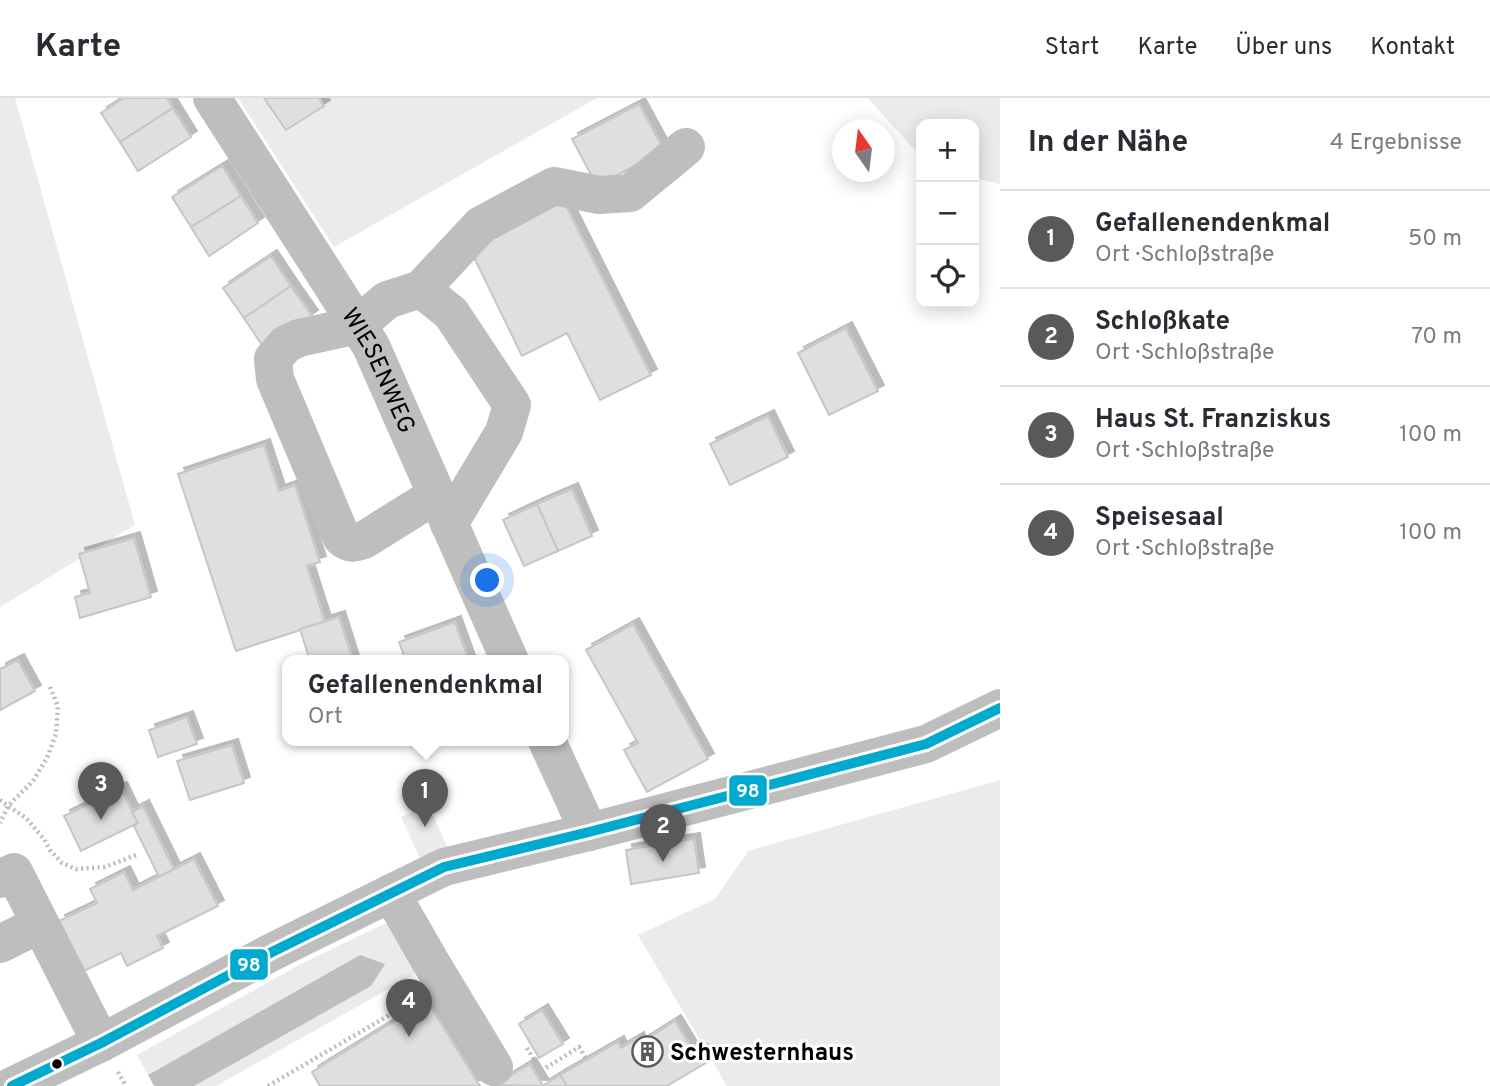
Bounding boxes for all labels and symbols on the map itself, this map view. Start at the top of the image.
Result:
north arrow [832,119,895,182]
street label: WIESENWEG [334,303,421,438]
your location [470,563,504,597]
pin: 3 [78,762,124,820]
pin: 1 [402,769,448,827]
line badge: 98 [728,774,768,807]
text: 98 [736,780,760,804]
pin: 2 [640,804,686,862]
line badge: 98 [229,948,269,981]
text: 98 [237,954,261,978]
pin: 4 [386,979,432,1037]
building icon: Schwesternhaus [630,1035,664,1069]
place label: Schwesternhaus [670,1039,854,1069]
unlabelled marker [50,1057,64,1071]

